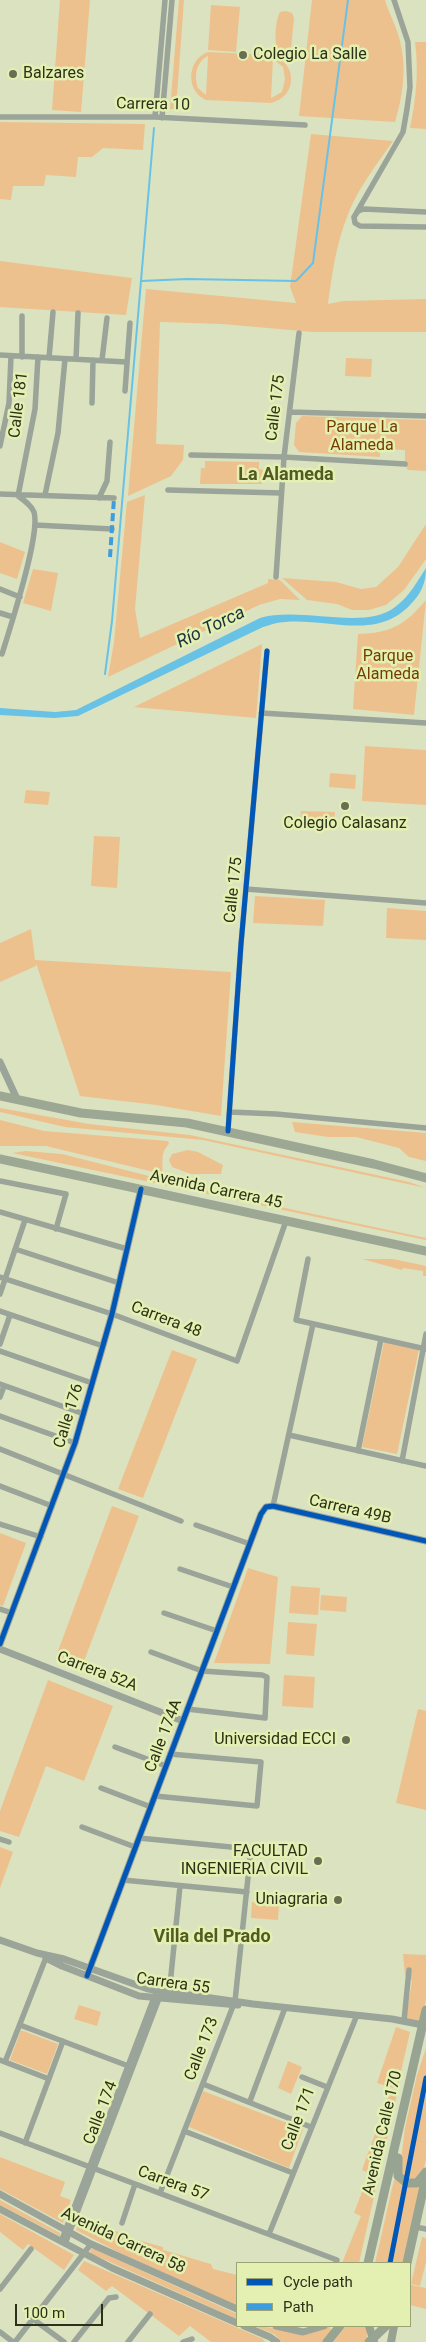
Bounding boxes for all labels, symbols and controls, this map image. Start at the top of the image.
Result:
place label: Colegio La Salle [253,45,367,65]
marker: Colegio La Salle [237,49,249,61]
place label: Balzares [23,64,84,84]
marker: Balzares [7,68,19,80]
street label: Carrera 10 [116,95,190,115]
street label: Calle 181 [5,371,33,439]
street label: Calle 175 [262,374,290,442]
park label: Parque La Alameda [326,418,398,456]
district label: La Alameda [238,464,334,486]
water label: Río Torca [173,602,249,654]
park label: Parque Alameda [356,647,420,685]
marker: Colegio Calasanz [339,800,351,812]
place label: Colegio Calasanz [283,814,407,834]
street label: Calle 175 [221,856,247,924]
street label: Avenida Carrera 45 [148,1167,284,1213]
street label: Carrera 48 [128,1298,204,1342]
street label: Calle 176 [50,1381,88,1451]
street label: Carrera 49B [307,1491,393,1529]
street label: Carrera 52A [54,1648,140,1696]
street label: Calle 174A [141,1697,187,1775]
place label: Universidad ECCI [214,1730,336,1750]
marker: Universidad ECCI [340,1734,352,1746]
place label: FACULTAD INGENIERIA CIVIL [181,1842,308,1880]
marker: FACULTAD INGENIERIA CIVIL [312,1855,324,1867]
place label: Uniagraria [255,1890,328,1910]
marker: Uniagraria [332,1894,344,1906]
district label: Villa del Prado [153,1926,271,1948]
street label: Carrera 55 [135,1969,211,1999]
street label: Calle 173 [181,2015,223,2083]
street label: Avenida Calle 170 [359,2069,407,2197]
street label: Calle 174 [80,2079,122,2147]
street label: Calle 171 [278,2085,320,2153]
street label: Carrera 57 [135,2162,211,2206]
street label: Avenida Carrera 58 [58,2204,188,2278]
legend [236,2262,411,2327]
text: Cycle path [283,2273,353,2291]
scale bar [18,2294,105,2326]
text: Path [283,2298,314,2316]
text: 100 m [23,2304,65,2322]

